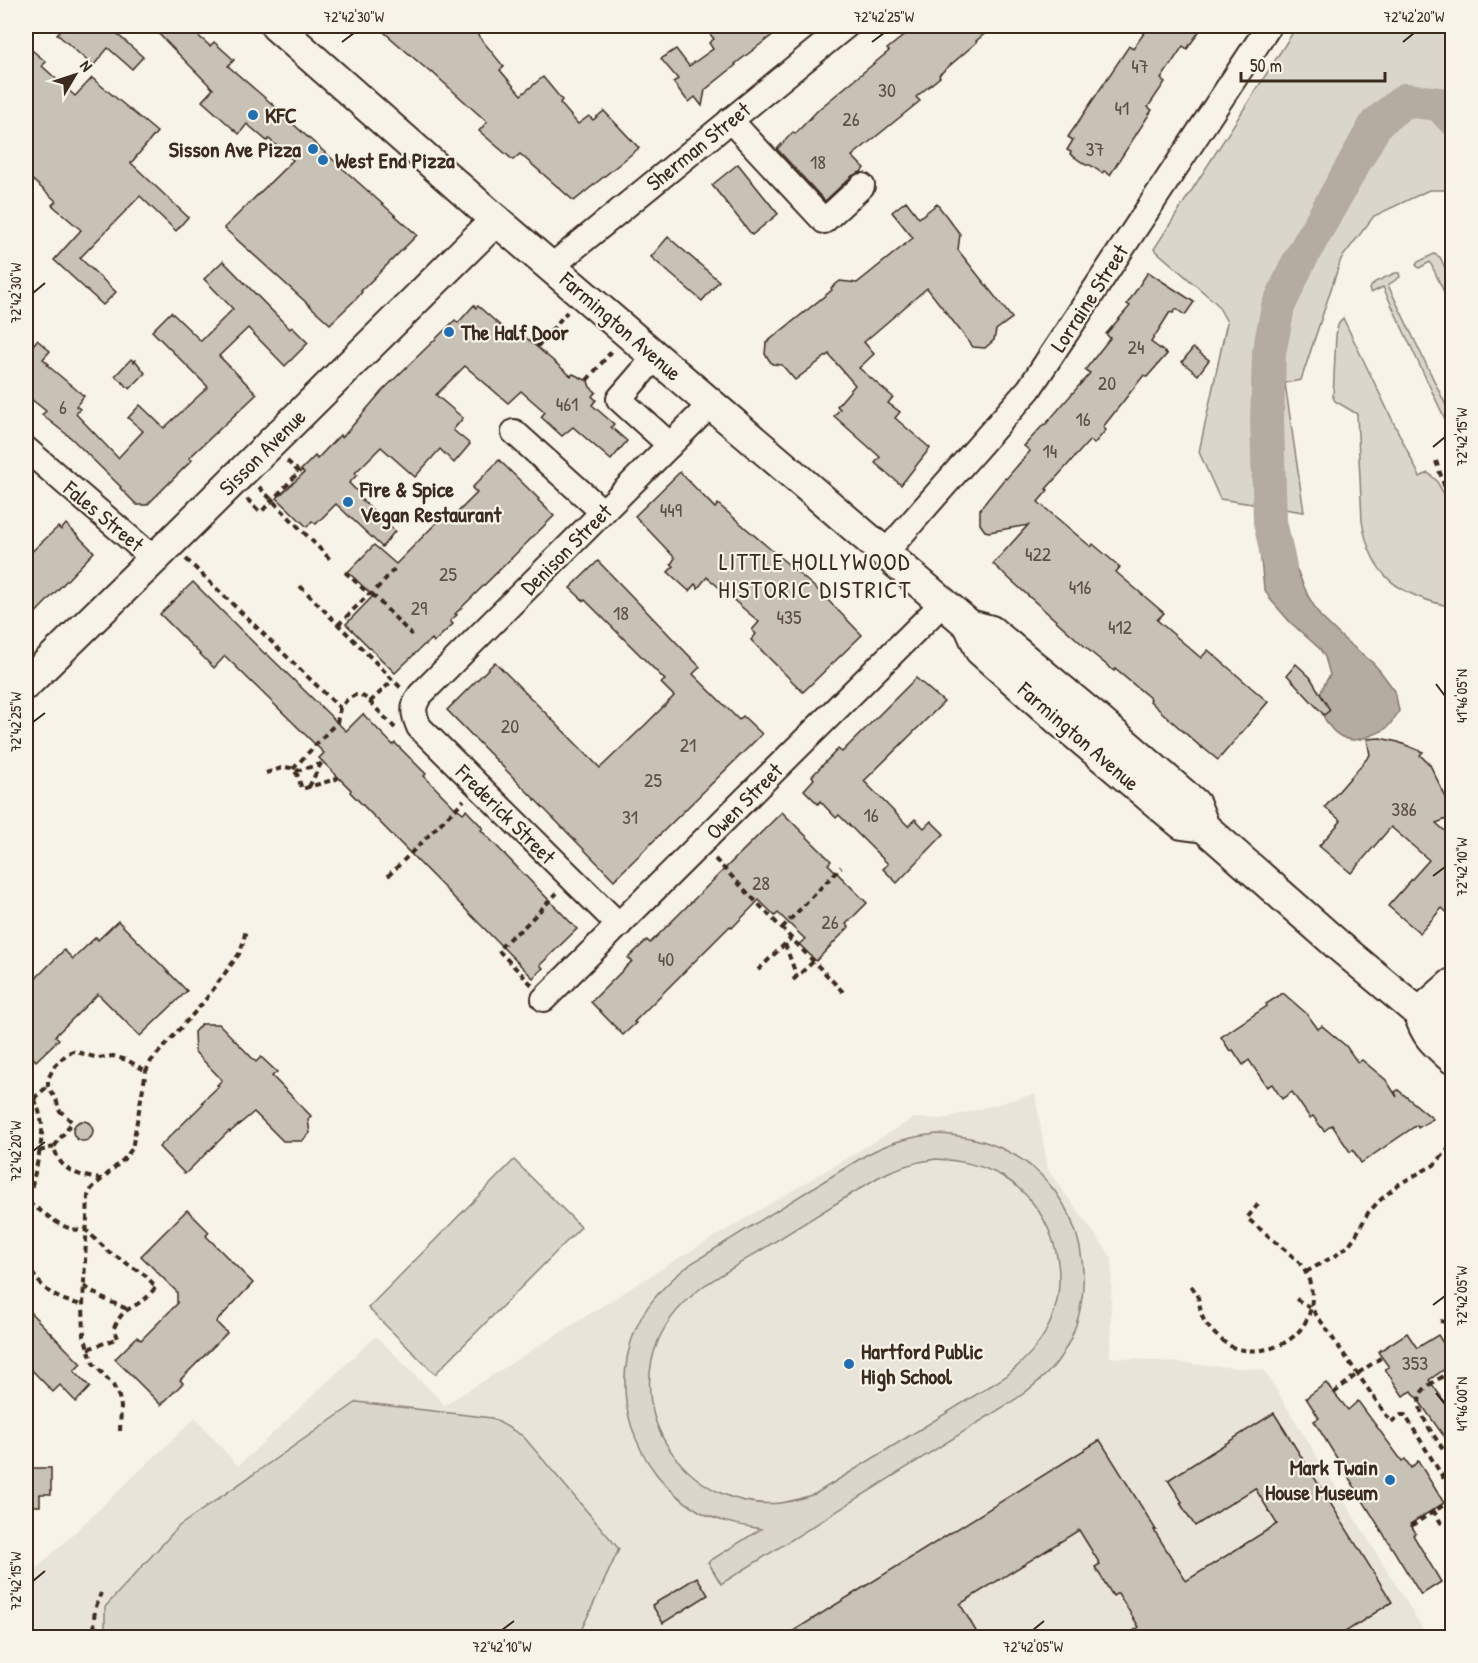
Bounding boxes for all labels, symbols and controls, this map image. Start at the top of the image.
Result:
text: 72°42'30"W [324,6,385,27]
text: 72°42'25"W [854,6,915,27]
text: 72°42'20"W [1384,6,1445,27]
north arrow [45,45,105,105]
scale bar [1241,45,1385,83]
house number: 47 [1131,52,1149,79]
text: 50 m [1250,53,1282,78]
text: N [75,55,98,76]
house number: 30 [878,76,896,103]
street label: Sherman Street [639,94,757,197]
house number: 41 [1115,94,1129,121]
place label: KFC [265,100,297,130]
house number: 26 [842,105,860,132]
marker: KFC [246,108,260,122]
place label: Sisson Ave Pizza [169,134,301,164]
house number: 37 [1086,135,1105,162]
marker: Sisson Ave Pizza [306,142,320,156]
place label: West End Pizza [335,145,455,175]
house number: 18 [810,148,826,175]
marker: West End Pizza [316,153,330,167]
street label: Lorraine Street [1043,238,1135,358]
text: 72°42'30"W [5,262,26,323]
street label: Farmington Avenue [553,264,688,387]
place label: The Half Door [460,317,569,347]
marker: The Half Door [442,325,456,339]
house number: 24 [1128,333,1144,360]
house number: 20 [1098,369,1116,396]
house number: 461 [556,390,578,417]
house number: 6 [59,393,67,420]
street label: Sisson Avenue [212,402,312,502]
house number: 16 [1075,405,1091,432]
text: 72°42'15"W [1451,407,1472,466]
house number: 14 [1043,437,1057,464]
street label: Fales Street [57,473,151,559]
place label: Fire & Spice Vegan Restaurant [359,474,503,530]
marker: Fire & Spice Vegan Restaurant [341,495,355,509]
house number: 449 [660,496,682,523]
street label: Denison Street [514,497,618,601]
house number: 422 [1025,540,1052,567]
district label: LITTLE HOLLYWOOD HISTORIC DISTRICT [718,545,912,605]
house number: 25 [439,560,457,587]
house number: 416 [1069,573,1091,600]
house number: 29 [411,594,427,621]
house number: 18 [613,599,629,626]
house number: 435 [777,603,802,630]
house number: 412 [1108,613,1133,640]
text: 41°46'05"N [1451,669,1472,723]
street label: Farmington Avenue [1011,674,1146,797]
text: 72°42'25"W [5,691,26,752]
house number: 20 [501,712,519,739]
house number: 21 [680,731,696,758]
street label: Owen Street [699,756,789,846]
street label: Frederick Street [449,757,563,871]
house number: 25 [644,766,662,793]
house number: 386 [1391,795,1417,822]
house number: 16 [863,801,879,828]
house number: 31 [622,803,638,830]
text: 72°42'10"W [1451,837,1472,896]
house number: 28 [752,869,770,896]
house number: 26 [821,908,839,935]
house number: 40 [658,945,674,972]
text: 72°42'20"W [5,1120,26,1181]
text: 72°42'05"W [1451,1265,1472,1326]
place label: Hartford Public High School [861,1336,983,1392]
house number: 353 [1402,1349,1428,1376]
marker: Hartford Public High School [842,1357,856,1371]
text: 41°46'00"N [1451,1377,1472,1431]
place label: Mark Twain House Museum [1265,1452,1378,1507]
marker: Mark Twain House Museum [1383,1473,1397,1487]
text: 72°42'15"W [5,1551,26,1610]
text: 72°42'10"W [473,1636,532,1657]
text: 72°42'05"W [1003,1636,1064,1657]

